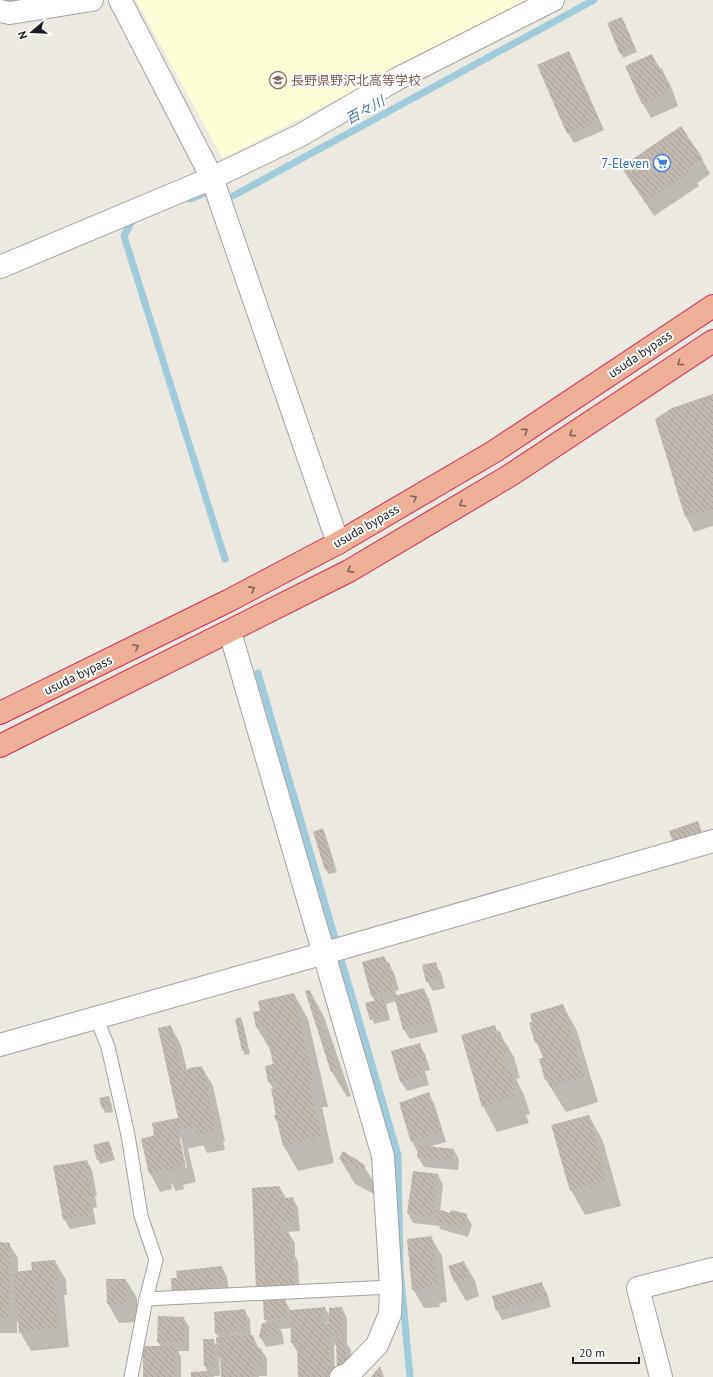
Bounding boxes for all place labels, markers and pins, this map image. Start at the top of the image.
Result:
school or university icon: 長野県野沢北高等学校 [268,70,288,90]
place label: 長野県野沢北高等学校 [291,72,421,89]
supermarket icon: 7-Eleven [652,153,672,173]
place label: 7-Eleven [601,155,649,172]

